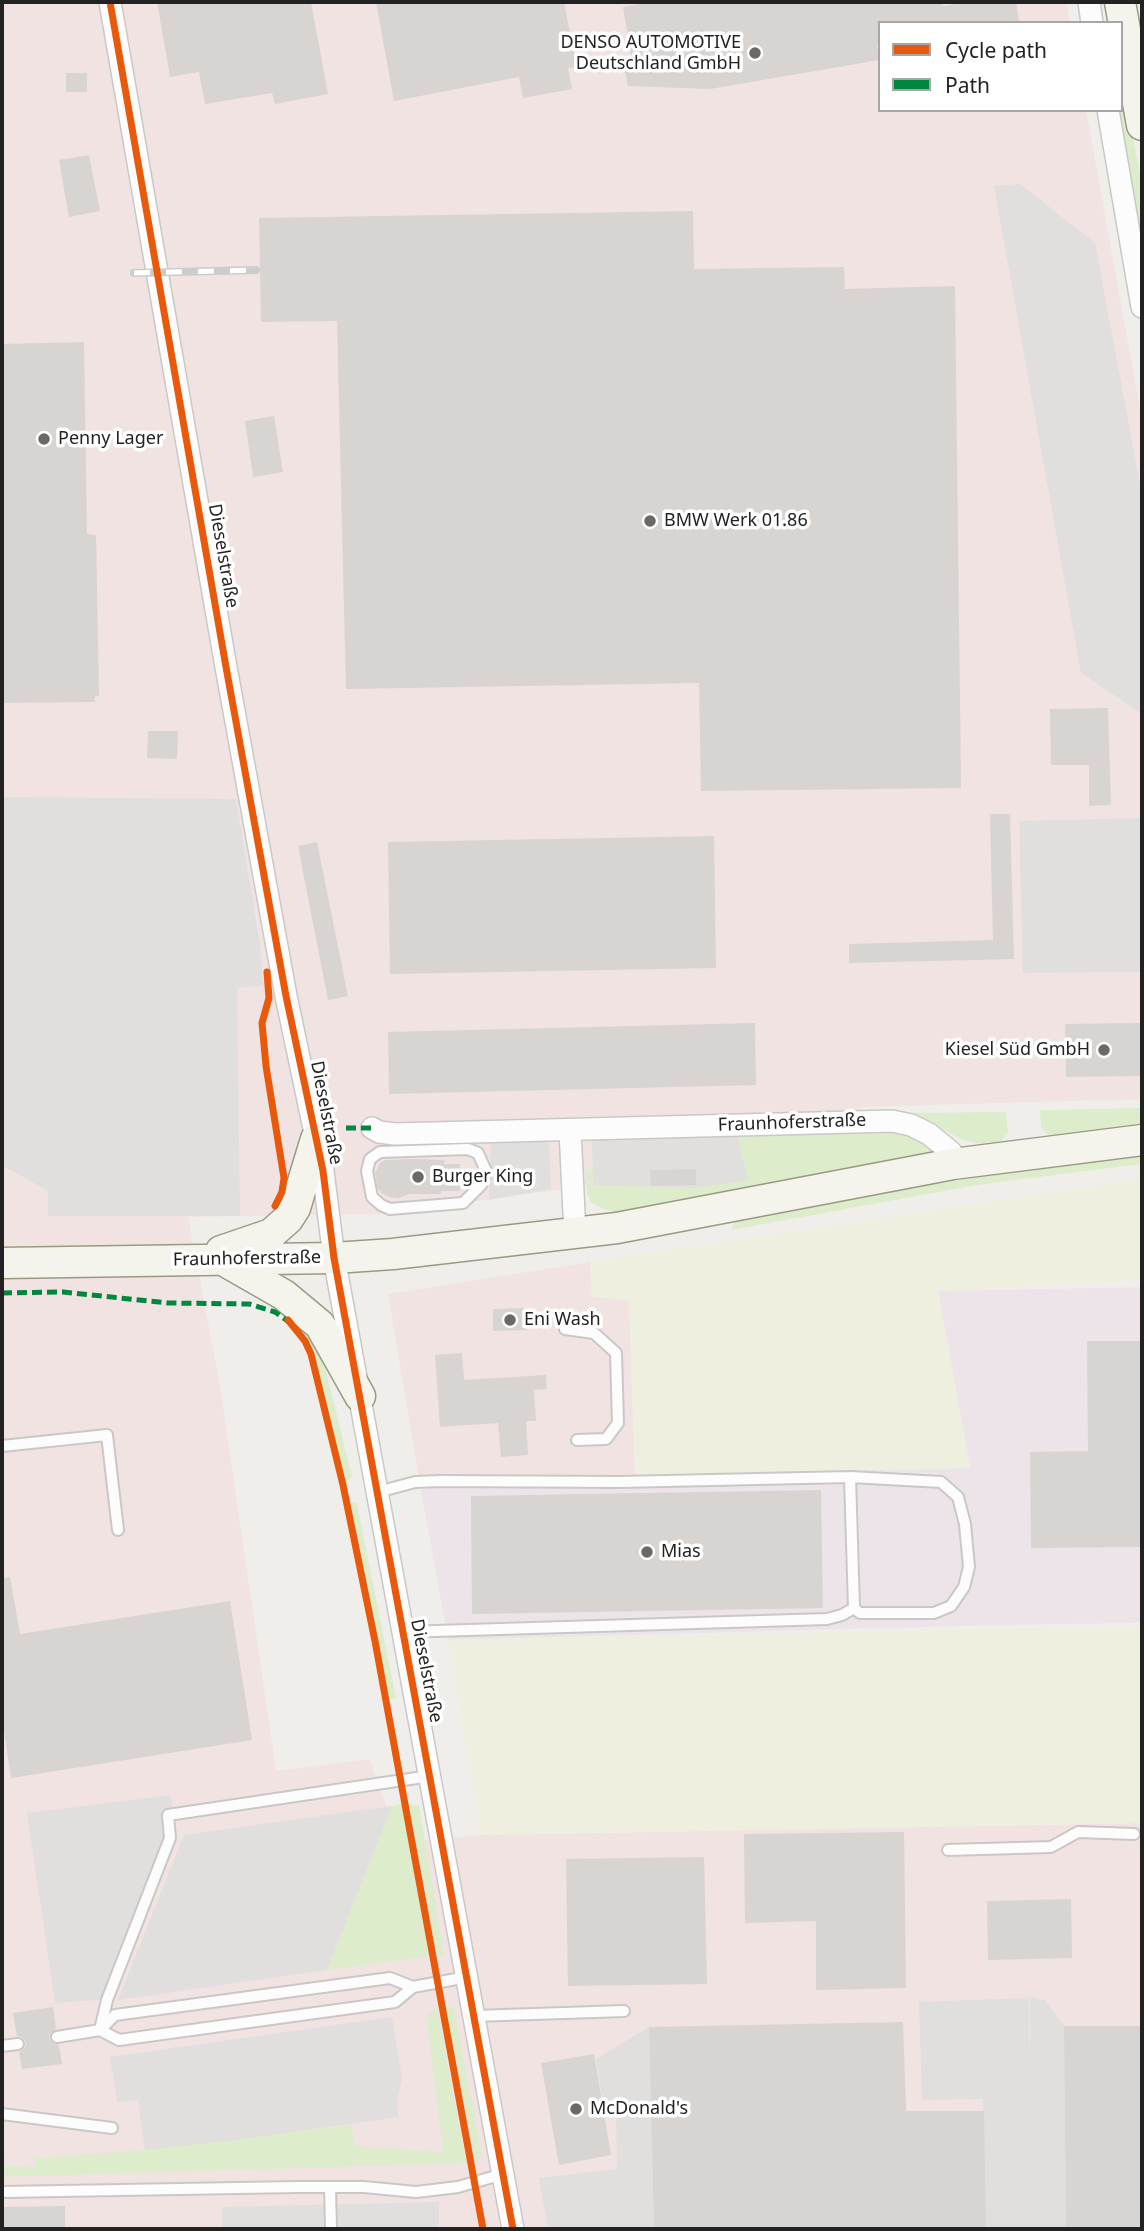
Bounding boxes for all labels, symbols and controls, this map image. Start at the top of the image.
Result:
legend [878,21,1123,112]
place label: DENSO AUTOMOTIVE Deutschland GmbH [560,32,741,74]
text: Cycle path [945,36,1047,64]
marker: DENSO AUTOMOTIVE Deutschland GmbH [747,45,763,61]
text: Path [945,71,990,99]
place label: Penny Lager [58,428,163,450]
marker: Penny Lager [36,431,52,447]
street label: Dieselstraße [203,502,243,610]
place label: BMW Werk 01.86 [664,510,808,532]
marker: BMW Werk 01.86 [642,513,658,529]
place label: Kiesel Süd GmbH [945,1039,1090,1061]
marker: Kiesel Süd GmbH [1096,1042,1112,1058]
street label: Dieselstraße [305,1059,347,1167]
street label: Fraunhoferstraße [717,1110,867,1136]
place label: Burger King [432,1166,533,1188]
marker: Burger King [410,1169,426,1185]
street label: Fraunhoferstraße [173,1247,321,1271]
place label: Eni Wash [524,1309,601,1331]
marker: Eni Wash [502,1312,518,1328]
place label: Mias [661,1541,701,1563]
marker: Mias [639,1544,655,1560]
street label: Dieselstraße [405,1617,447,1725]
place label: McDonald's [590,2098,688,2120]
marker: McDonald's [568,2101,584,2117]

